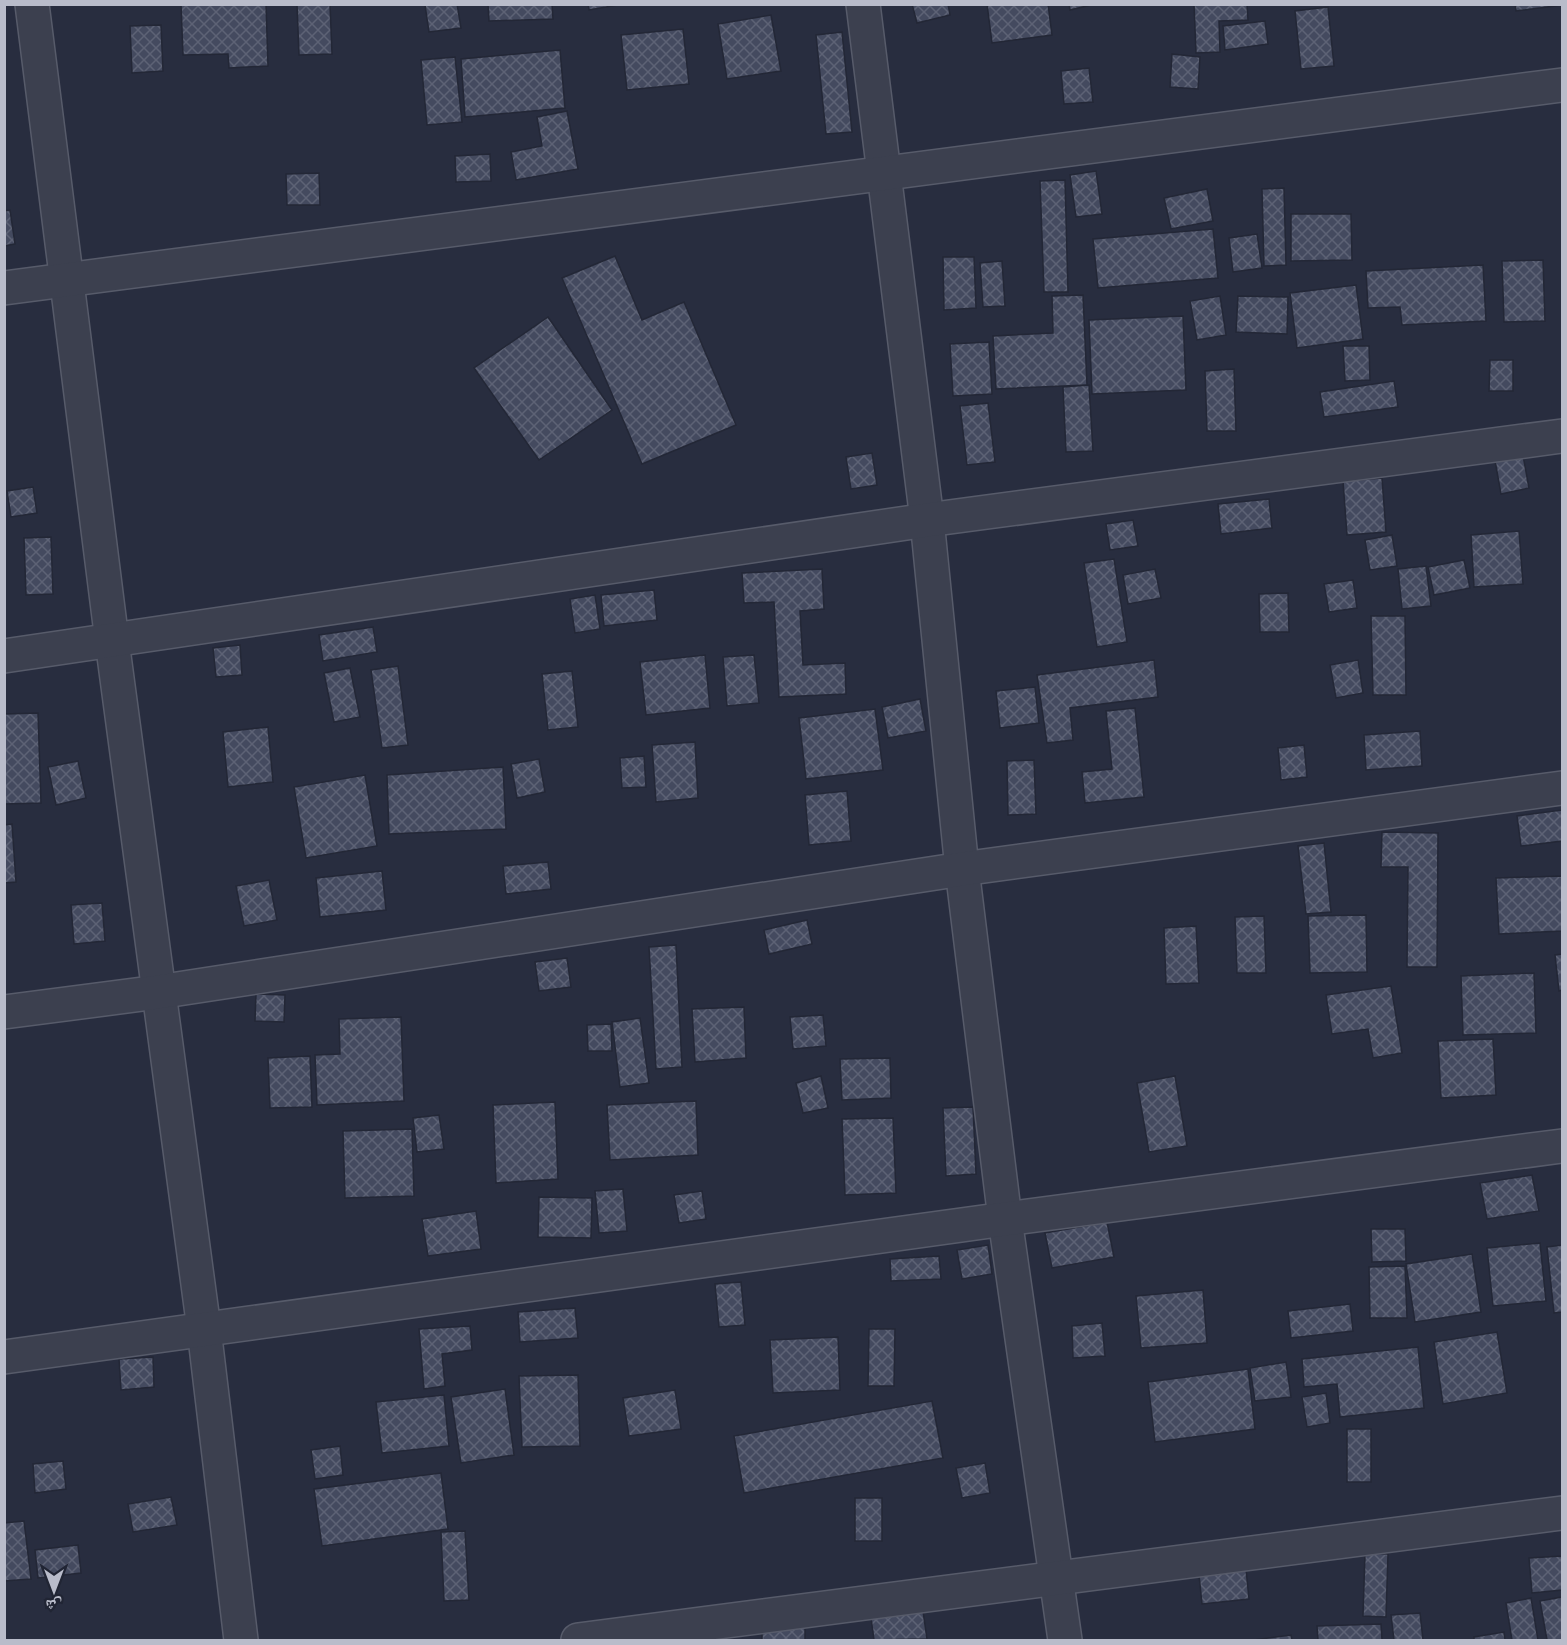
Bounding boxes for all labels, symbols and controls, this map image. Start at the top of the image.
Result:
north arrow [24,1561,84,1621]
text: ش [45,1594,62,1616]

